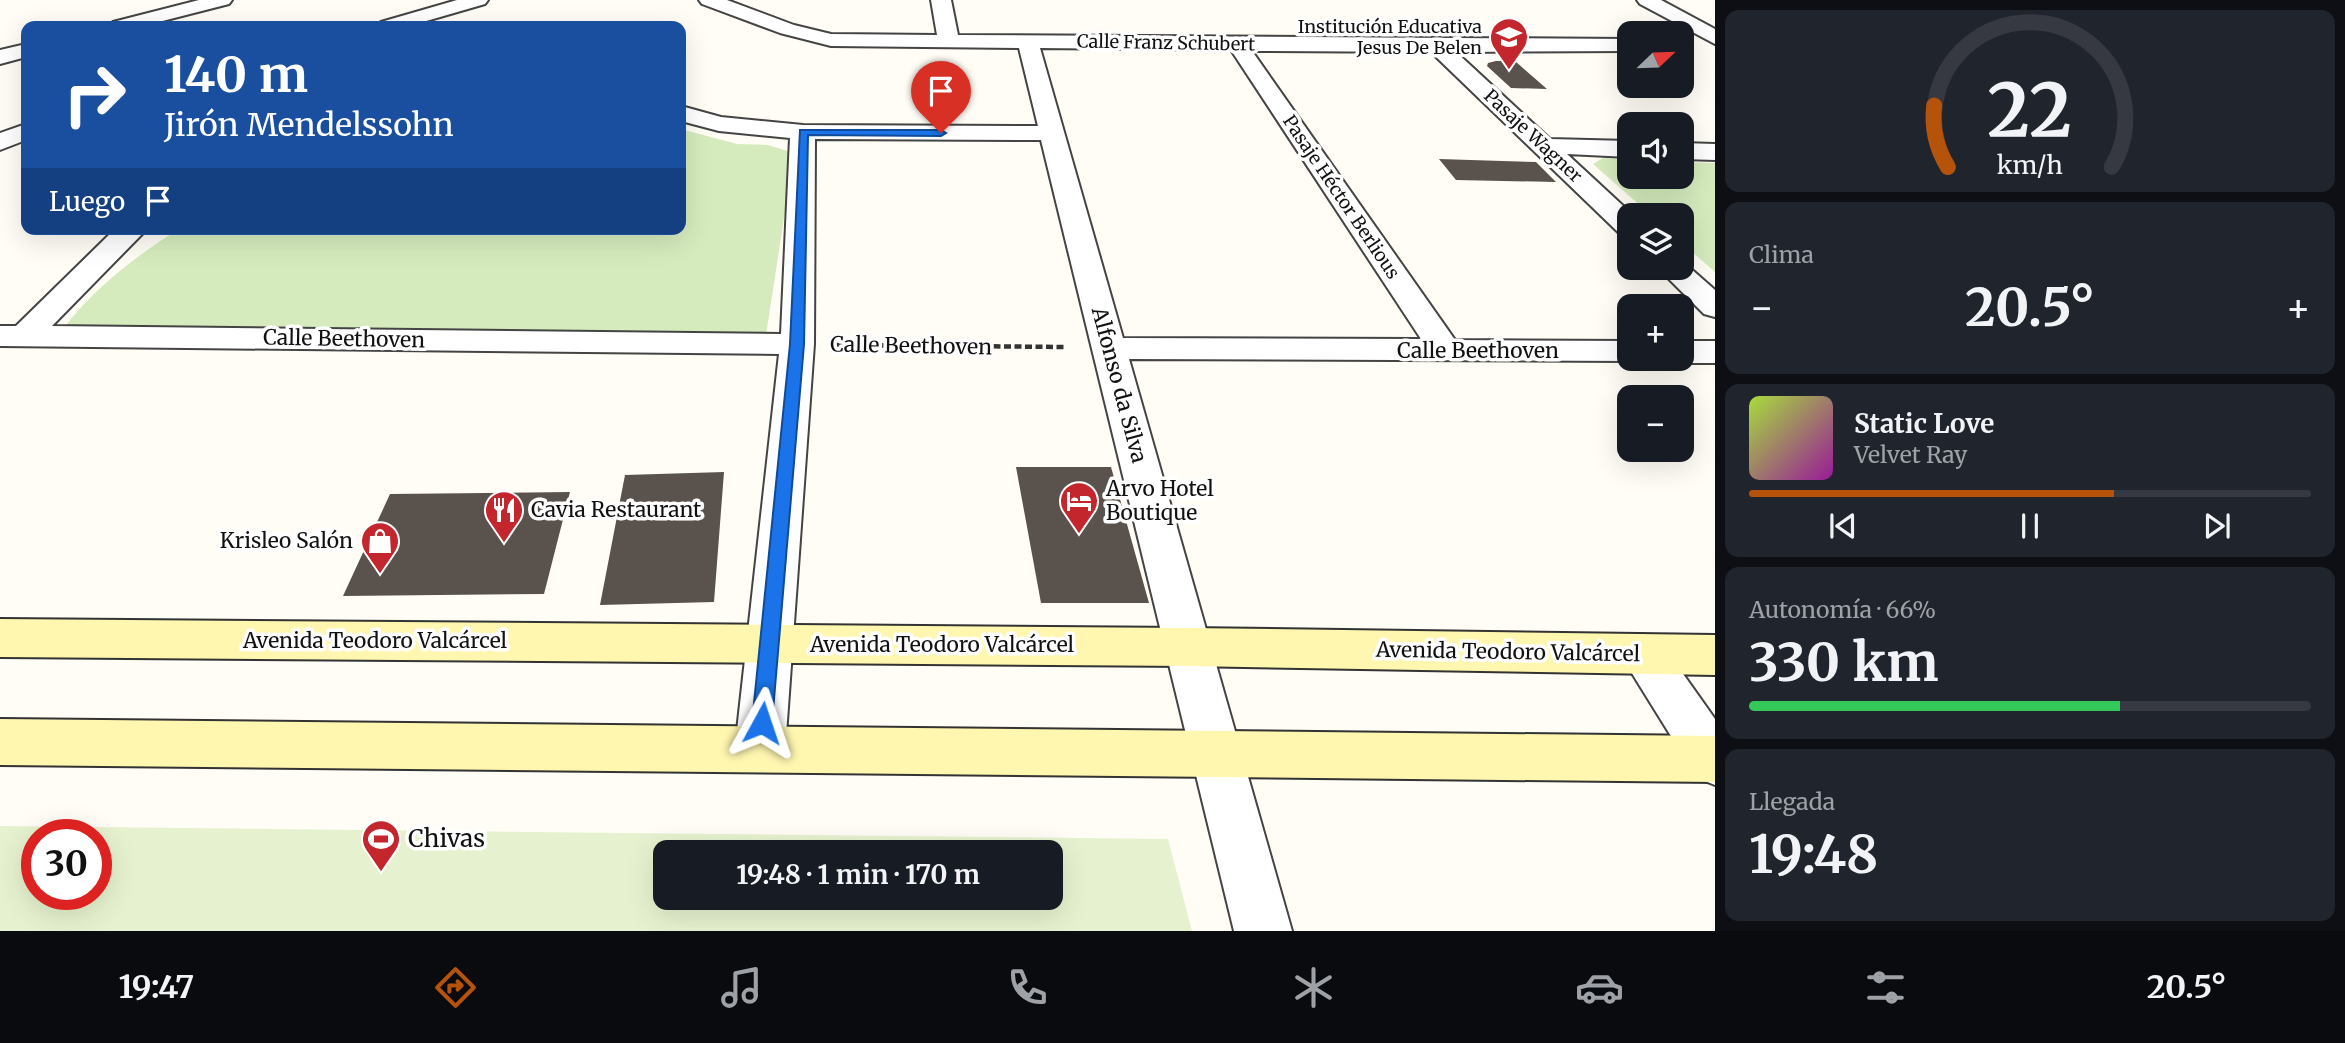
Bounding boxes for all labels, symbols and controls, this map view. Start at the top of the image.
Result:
place label: Institución Educativa Jesus De Belen [1298,15,1482,59]
school or university icon: Institución Educativa Jesus De Belen [1488,16,1530,71]
north arrow [1617,21,1694,98]
map controls [1617,21,1694,462]
street label: Calle Franz Schubert [1077,29,1255,56]
text: 140 m [164,44,308,105]
icon: right [49,49,140,140]
pin [911,61,971,133]
text: 22 [1988,65,2072,157]
icon: arrive [922,72,960,110]
street label: Pasaje Wagner [1479,84,1587,187]
text: Jirón Mendelssohn [164,105,454,145]
street label: Pasaje Héctor Berlious [1278,110,1405,283]
button: sound [1617,112,1694,189]
text: km/h [1997,149,2063,181]
icon: arrive [139,182,177,220]
text: Luego [49,185,125,218]
button: layers [1617,203,1694,280]
text: Clima [1749,240,1814,269]
text: 20.5° [1965,275,2095,340]
text: − [1749,284,1774,331]
text: + [2286,284,2311,331]
button: + [1617,294,1694,371]
street label: Alfonso da Silva [1085,303,1153,466]
street label: Calle Beethoven [263,324,425,353]
street label: Calle Beethoven [830,331,992,360]
street label: Calle Beethoven [1397,337,1559,364]
button: − [1617,385,1694,462]
text: Static Love [1854,407,1994,440]
text: Velvet Ray [1854,440,1967,469]
place label: Arvo Hotel Boutique [1105,475,1214,526]
hotel icon: Arvo Hotel Boutique [1058,480,1100,535]
restaurant icon: Cavia Restaurant [483,489,525,544]
place label: Cavia Restaurant [531,496,701,523]
icon: previous [1824,507,1862,545]
icon: pause [2011,507,2049,545]
icon: next [2198,507,2236,545]
shop icon: Krisleo Salón [359,520,401,575]
place label: Krisleo Salón [220,527,353,554]
text: Autonomía · 66% [1749,595,1936,624]
street label: Avenida Teodoro Valcárcel [242,627,508,654]
text: 330 km [1749,630,1939,695]
street label: Avenida Teodoro Valcárcel [809,631,1075,658]
street label: Avenida Teodoro Valcárcel [1375,636,1641,667]
position arrow [725,686,799,760]
text: Llegada [1749,787,1835,816]
sports icon: Chivas [360,818,402,873]
speed limit sign: 30 [21,819,112,910]
text: 19:48 [1749,822,1878,887]
place label: Chivas [408,823,485,854]
text: 19:48 · 1 min · 170 m [736,858,980,891]
icon: directions [431,963,480,1012]
icon: music [717,963,766,1012]
icon: phone [1003,963,1052,1012]
icon: climate [1289,963,1338,1012]
icon: car [1575,963,1624,1012]
icon: filters [1861,963,1910,1012]
text: 19:47 [118,967,194,1007]
text: 20.5° [2147,967,2226,1007]

